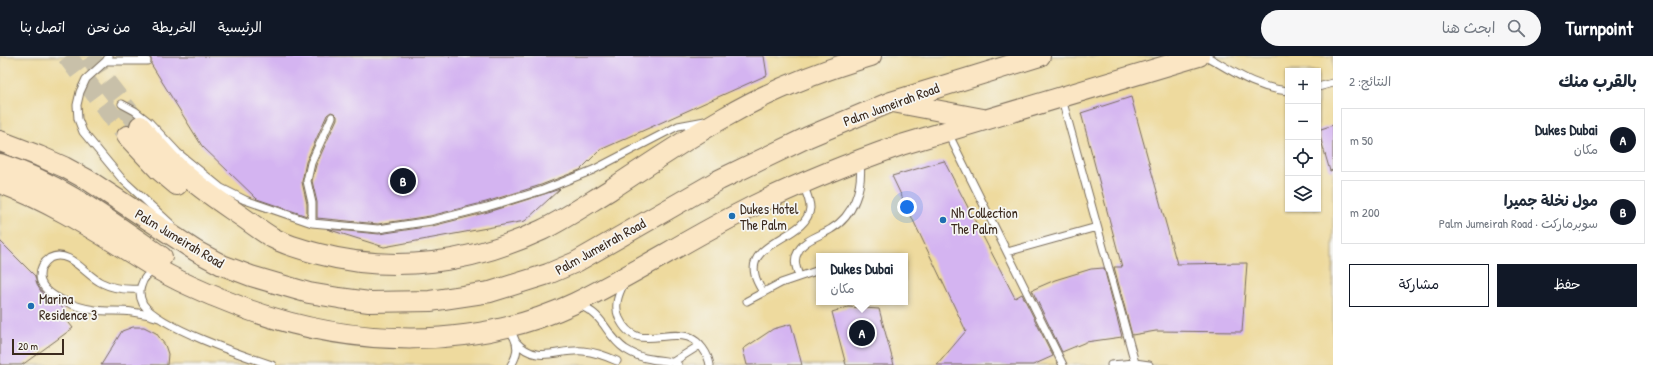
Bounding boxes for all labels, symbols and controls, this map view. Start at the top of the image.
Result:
search box [1261,10,1541,46]
text: Turnpoint [1565,15,1633,41]
text: اتصل بنا [20,17,65,36]
text: من نحن [87,17,130,36]
text: الخريطة [152,17,196,36]
text: الرئيسية [218,17,262,36]
text: ابحث هنا [1442,17,1495,38]
icon: search [1505,17,1527,39]
map controls [1285,68,1321,212]
button: + [1285,68,1321,104]
text: بالقرب منك [1559,69,1637,92]
text: النتائج: 2 [1349,72,1391,90]
street label: Palm Jumeirah Road [840,78,942,130]
button: − [1285,104,1321,140]
text: Dukes Dubai [1535,119,1598,140]
text: 50 m [1350,131,1373,149]
text: A [1620,131,1626,149]
button: locate [1285,140,1321,176]
text: مكان [1574,140,1598,158]
pin: B [390,166,416,196]
button: layers [1285,176,1321,212]
text: مول نخلة جميرا [1504,190,1598,211]
your location [897,197,917,217]
place label: Dukes Hotel The Palm [740,199,799,234]
place label: Nh Collection The Palm [951,203,1018,238]
text: 200 m [1350,203,1380,221]
text: B [1620,203,1626,221]
street label: Palm Jumeirah Road [132,204,228,272]
marker: Dukes Hotel The Palm [727,211,737,221]
street label: Palm Jumeirah Road [551,213,649,279]
text: سوبرماركت · Palm Jumeirah Road [1439,214,1598,232]
marker: Nh Collection The Palm [938,215,948,225]
popup [816,253,908,305]
text: Dukes Dubai [830,258,894,279]
button: مشاركة [1349,264,1489,307]
button: حفظ [1497,264,1637,307]
text: مكان [830,279,855,297]
place label: Marina Residence 3 [39,289,97,324]
marker: Marina Residence 3 [26,301,36,311]
pin: A [849,318,875,348]
scale bar [12,337,64,356]
text: 20 m [18,339,38,353]

